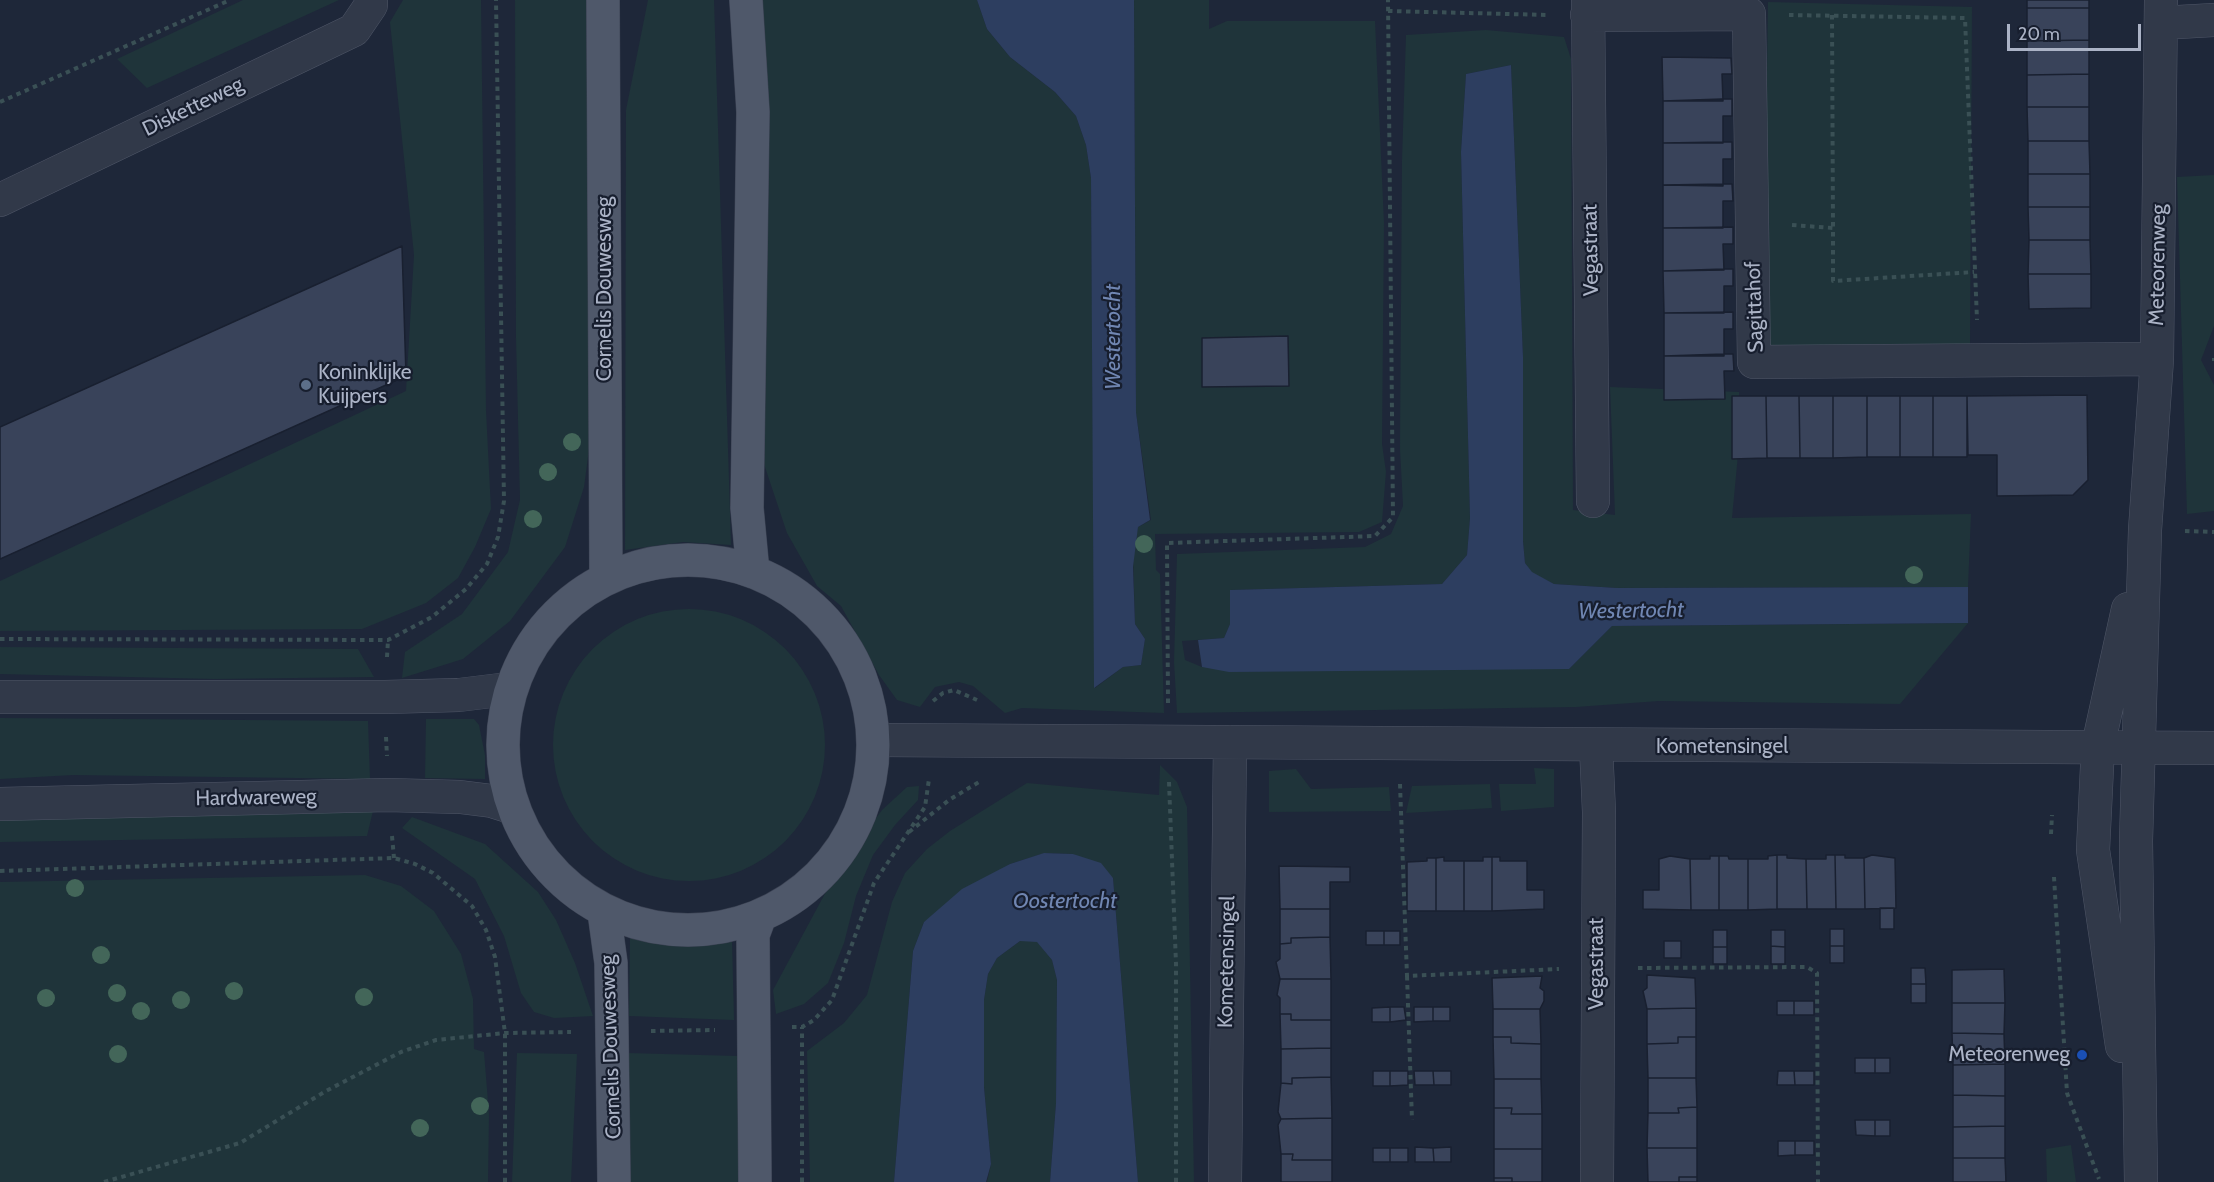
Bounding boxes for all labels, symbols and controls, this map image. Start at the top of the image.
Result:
scale bar [2010,12,2144,50]
text: 20 m [2018,23,2060,45]
street label: Disketteweg [138,72,248,142]
street label: Cornelis Douwesweg [592,197,618,381]
street label: Vegastraat [1578,204,1604,296]
street label: Meteorenweg [2144,204,2172,326]
street label: Sagittahof [1741,261,1769,353]
water label: Westertocht [1101,284,1127,390]
place label: Koninklijke Kuijpers [318,360,412,410]
marker: Koninklijke Kuijpers [299,378,313,392]
water label: Westertocht [1578,597,1684,625]
street label: Kometensingel [1656,734,1788,760]
street label: Hardwareweg [195,784,317,812]
water label: Oostertocht [1013,889,1117,915]
street label: Kometensingel [1213,896,1241,1028]
street label: Vegastraat [1584,918,1610,1010]
street label: Cornelis Douwesweg [595,954,627,1140]
place label: Meteorenweg [1948,1042,2070,1068]
marker: Meteorenweg [2075,1048,2089,1062]

